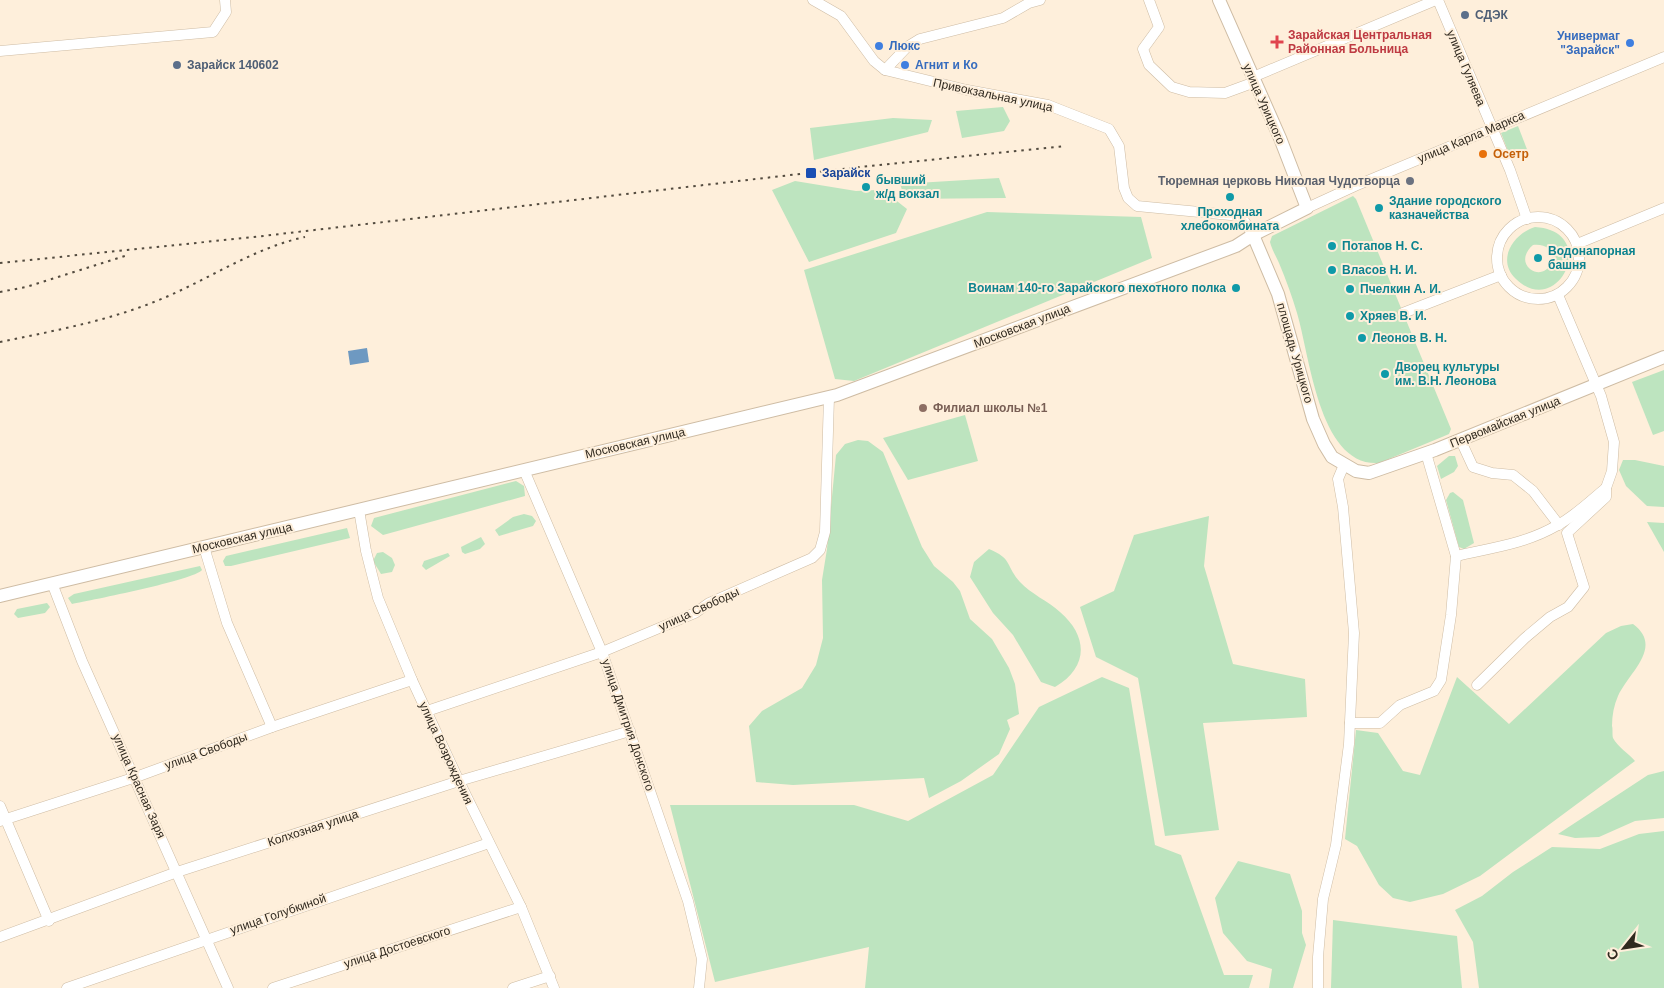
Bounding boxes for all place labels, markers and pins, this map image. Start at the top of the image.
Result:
place label: СДЭК [1475,8,1509,22]
marker: СДЭК [1459,9,1471,21]
place label: Зарайская Центральная Районная Больница [1288,28,1432,56]
place label: Универмаг "Зарайск" [1557,29,1620,57]
marker: Зарайская Центральная Районная Больница [1270,35,1284,49]
marker: Универмаг "Зарайск" [1624,37,1636,49]
place label: Люкс [889,39,921,53]
marker: Люкс [873,40,885,52]
place label: Зарайск 140602 [187,58,279,72]
place label: Агнит и Ко [915,58,978,72]
marker: Зарайск 140602 [171,59,183,71]
marker: Агнит и Ко [899,59,911,71]
place label: Осетр [1493,147,1529,161]
marker: Осетр [1477,148,1489,160]
marker: Зарайск [804,166,818,180]
place label: Зарайск [822,166,871,180]
place label: бывший ж/д вокзал [875,173,939,201]
place label: Тюремная церковь Николая Чудотворца [1158,174,1400,188]
marker: Тюремная церковь Николая Чудотворца [1404,175,1416,187]
marker: бывший ж/д вокзал [860,181,872,193]
marker: Проходная хлебокомбината [1224,191,1236,203]
place label: Здание городского казначейства [1389,194,1502,222]
marker: Здание городского казначейства [1373,202,1385,214]
place label: Проходная хлебокомбината [1181,205,1280,233]
place label: Потапов Н. С. [1342,239,1423,253]
marker: Потапов Н. С. [1326,240,1338,252]
place label: Водонапорная башня [1548,244,1636,272]
marker: Водонапорная башня [1532,252,1544,264]
place label: Власов Н. И. [1342,263,1417,277]
marker: Власов Н. И. [1326,264,1338,276]
place label: Воинам 140-го Зарайского пехотного полка [968,281,1226,295]
marker: Воинам 140-го Зарайского пехотного полка [1230,282,1242,294]
place label: Пчелкин А. И. [1360,282,1441,296]
marker: Пчелкин А. И. [1344,283,1356,295]
place label: Хряев В. И. [1360,309,1427,323]
marker: Хряев В. И. [1344,310,1356,322]
place label: Леонов В. Н. [1372,331,1447,345]
marker: Леонов В. Н. [1356,332,1368,344]
place label: Дворец культуры им. В.Н. Леонова [1395,360,1500,388]
marker: Дворец культуры им. В.Н. Леонова [1379,368,1391,380]
place label: Филиал школы №1 [933,401,1048,415]
marker: Филиал школы №1 [917,402,929,414]

